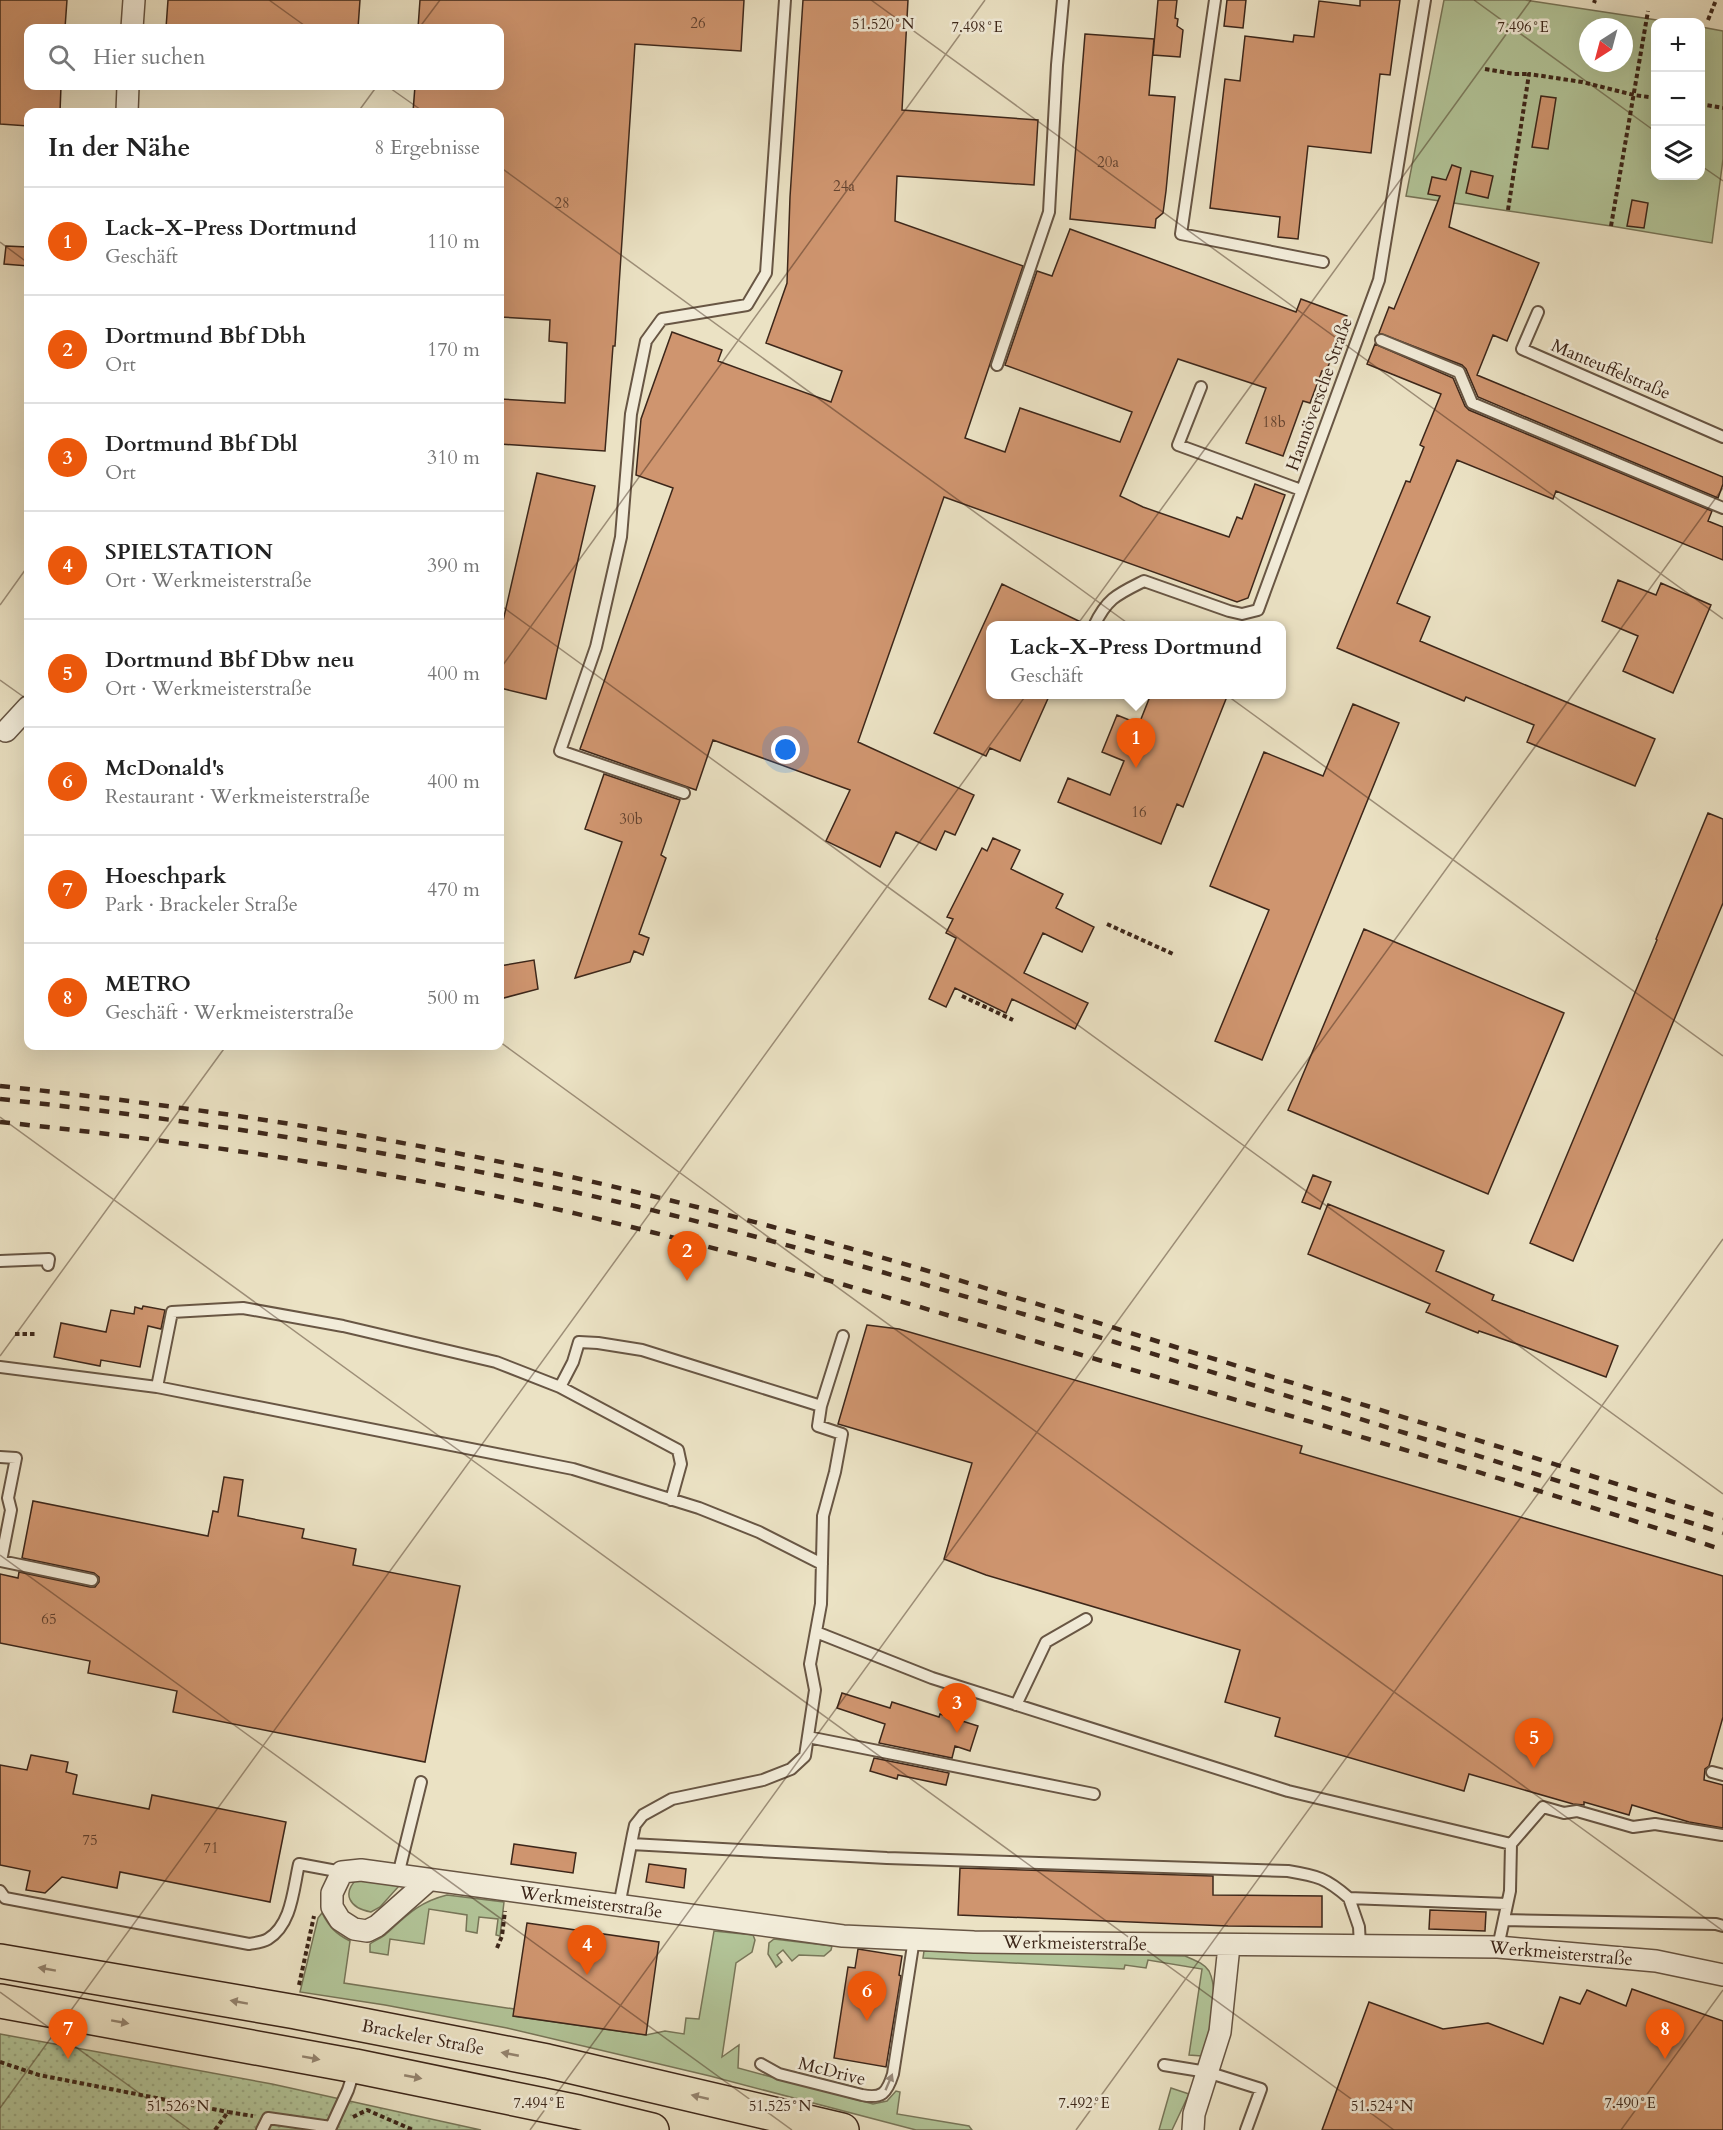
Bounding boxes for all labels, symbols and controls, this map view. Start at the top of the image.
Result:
house number: 26 [690,13,706,33]
text: 51.520°N [852,14,915,34]
text: 7.498°E [951,17,1003,37]
text: 7.496°E [1497,17,1549,37]
north arrow [1579,18,1633,72]
map controls [1651,18,1705,180]
button: + [1651,18,1705,72]
search box [24,24,504,90]
icon: search [45,41,78,74]
text: Hier suchen [93,42,206,72]
button: − [1651,72,1705,126]
button: layers [1651,126,1705,180]
text: In der Nähe [48,130,190,165]
text: 8 Ergebnisse [374,134,480,161]
house number: 20a [1097,152,1119,172]
house number: 24a [833,176,855,196]
house number: 28 [554,193,570,213]
text: Lack-X-Press Dortmund [105,213,357,243]
text: 1 [62,228,73,255]
text: 110 m [427,228,480,255]
text: Geschäft [105,243,178,270]
street label: Hannöversche Straße [1280,314,1359,475]
text: Dortmund Bbf Dbh [105,321,306,351]
street label: Manteuffelstraße [1547,333,1674,406]
text: 2 [62,336,73,363]
text: 170 m [427,336,480,363]
text: Ort [105,351,136,378]
house number: 18b [1262,412,1286,432]
text: Dortmund Bbf Dbl [105,429,298,459]
text: 3 [62,444,73,471]
text: 310 m [427,444,480,471]
text: Ort [105,459,136,486]
text: SPIELSTATION [105,537,273,567]
text: 4 [62,552,73,579]
text: 390 m [427,552,480,579]
text: Ort · Werkmeisterstraße [105,567,312,594]
popup [986,621,1286,699]
text: Lack-X-Press Dortmund [1010,632,1262,662]
text: Dortmund Bbf Dbw neu [105,645,355,675]
text: 5 [62,660,73,687]
text: 400 m [427,660,480,687]
text: Geschäft [1010,662,1083,689]
text: Ort · Werkmeisterstraße [105,675,312,702]
pin: 1 [1116,718,1156,768]
your location [771,735,800,764]
text: McDonald's [105,753,224,783]
text: 6 [62,768,73,795]
text: 400 m [427,768,480,795]
text: Restaurant · Werkmeisterstraße [105,783,370,810]
house number: 16 [1131,802,1147,822]
house number: 30b [619,809,643,829]
text: Hoeschpark [105,861,227,891]
text: 7 [62,876,73,903]
text: 470 m [427,876,480,903]
text: Park · Brackeler Straße [105,891,298,918]
text: METRO [105,969,191,999]
text: 8 [62,984,73,1011]
text: 500 m [427,984,480,1011]
text: Geschäft · Werkmeisterstraße [105,999,354,1026]
pin: 2 [668,1232,706,1281]
house number: 65 [41,1609,57,1629]
pin: 3 [938,1684,976,1733]
pin: 5 [1514,1718,1553,1768]
house number: 75 [82,1830,98,1850]
house number: 71 [203,1838,219,1858]
street label: Werkmeisterstraße [517,1880,664,1925]
pin: 4 [568,1926,606,1975]
street label: Werkmeisterstraße [1002,1930,1147,1957]
street label: Werkmeisterstraße [1487,1935,1634,1972]
one-way arrow [37,1964,56,1973]
pin: 6 [848,1972,886,2021]
one-way arrow [229,1997,248,2006]
pin: 7 [48,2010,88,2059]
pin: 8 [1646,2010,1684,2059]
street label: Brackeler Straße [359,2013,486,2062]
one-way arrow [110,2018,129,2027]
one-way arrow [500,2049,519,2058]
street label: McDrive [796,2051,868,2092]
one-way arrow [302,2053,321,2062]
one-way arrow [884,2072,894,2090]
one-way arrow [403,2073,422,2082]
one-way arrow [691,2092,710,2101]
text: 7.494°E [513,2093,565,2113]
text: 7.492°E [1058,2093,1110,2113]
text: 7.490°E [1604,2093,1656,2113]
text: 51.526°N [147,2096,210,2116]
text: 51.525°N [749,2096,812,2116]
text: 51.524°N [1351,2096,1414,2116]

